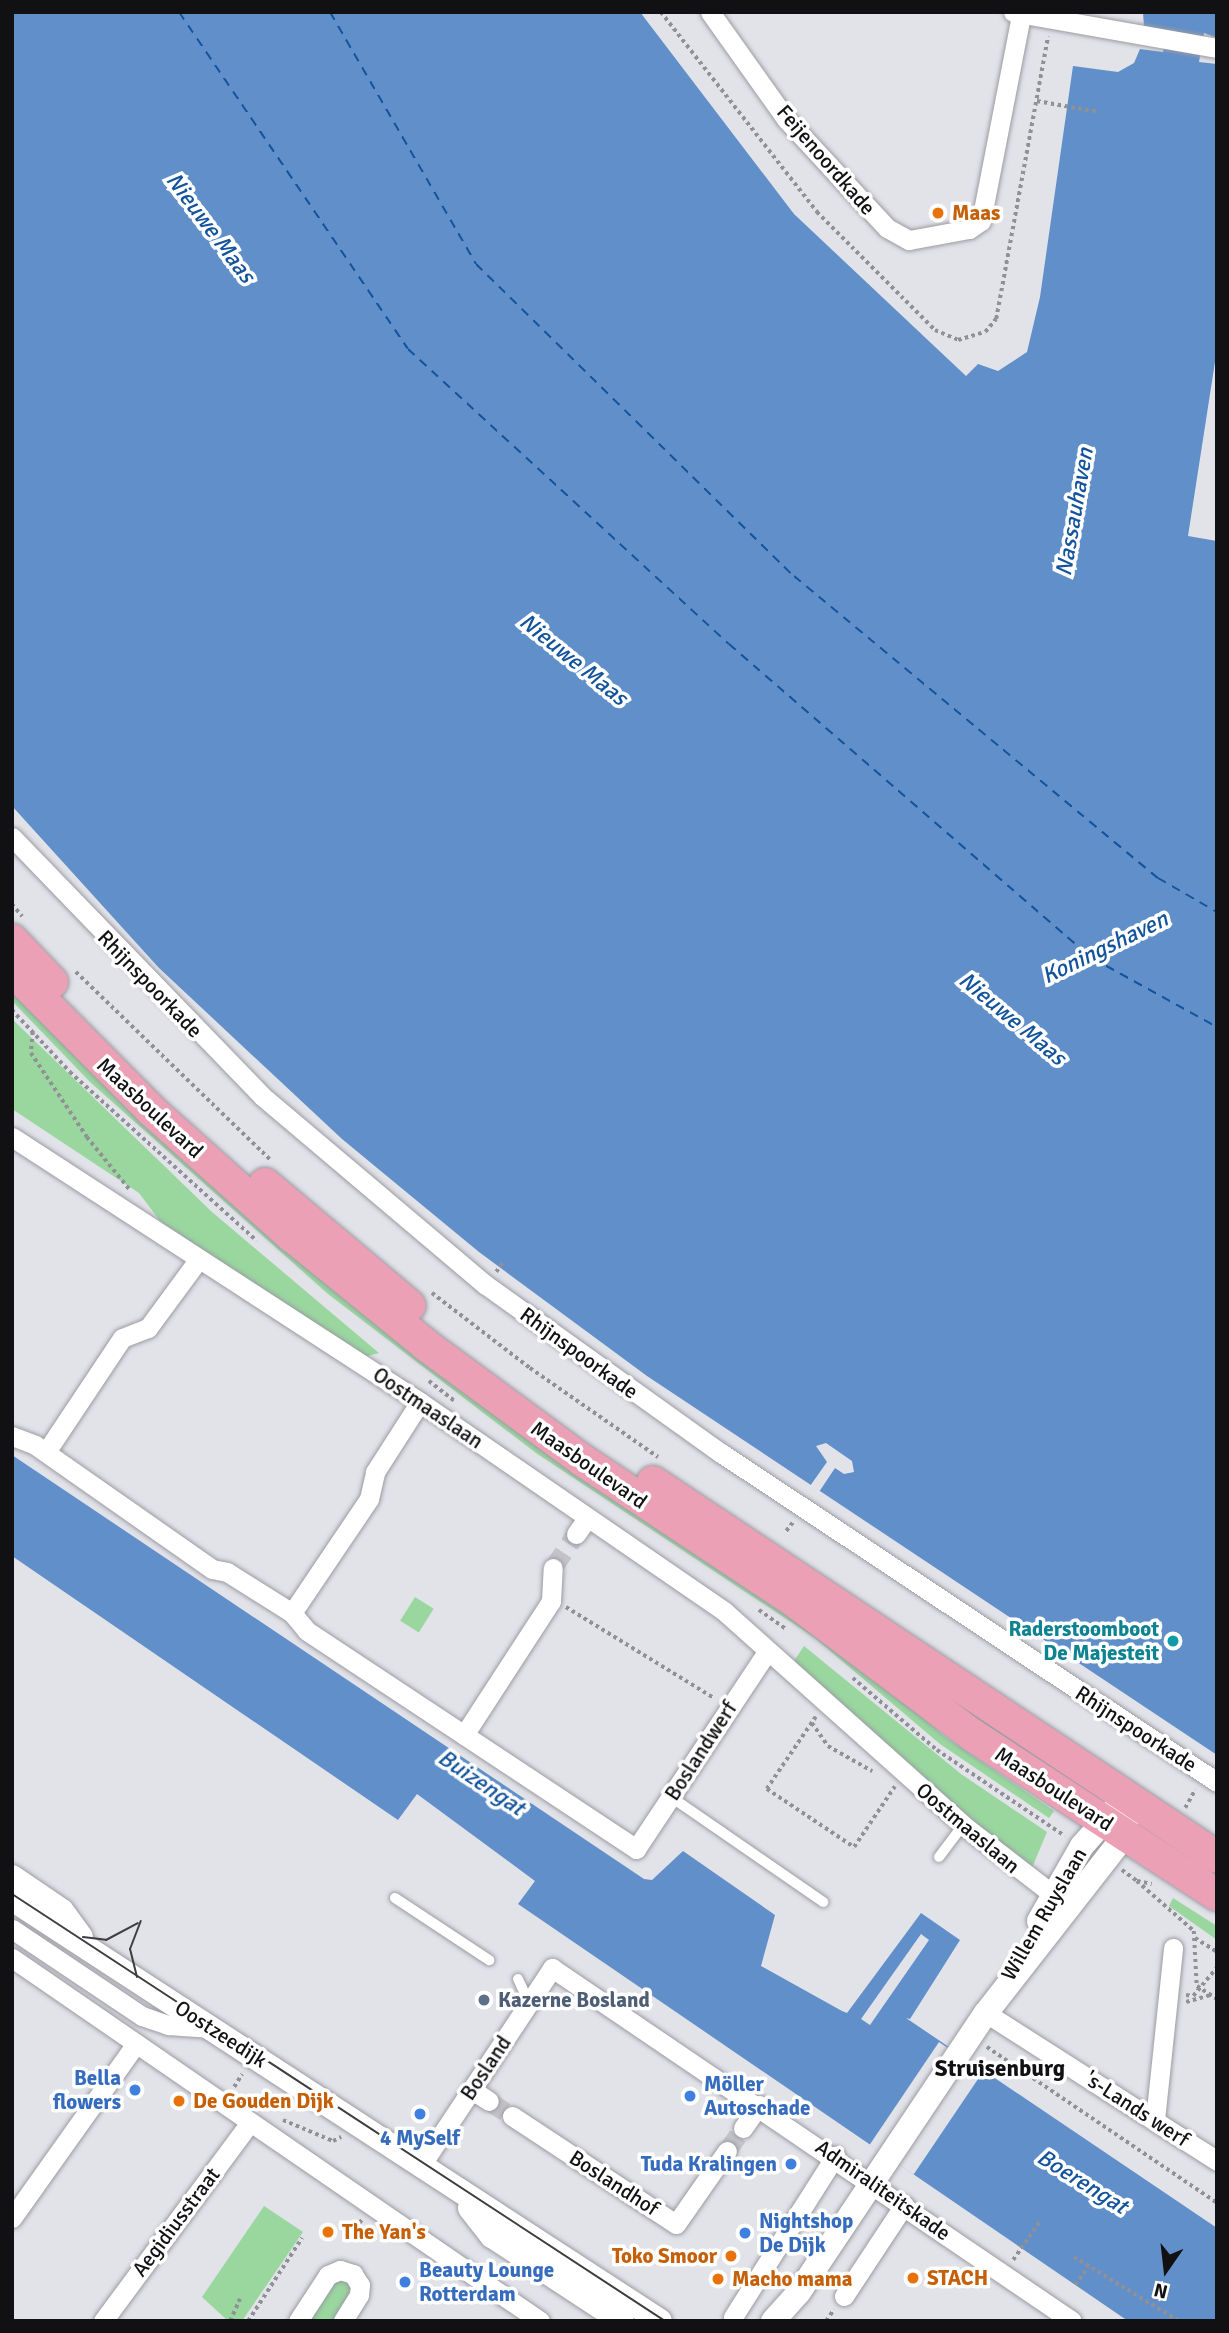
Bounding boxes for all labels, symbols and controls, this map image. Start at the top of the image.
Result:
street label: Feijenoordkade [771,100,881,220]
water label: Nieuwe Maas [160,167,260,289]
place label: Maas [952,200,1000,226]
marker: Maas [930,205,946,221]
water label: Nassauhaven [1050,446,1100,578]
water label: Nieuwe Maas [513,608,633,712]
water label: Koningshaven [1037,906,1173,990]
street label: Rhijnspoorkade [92,925,208,1043]
water label: Nieuwe Maas [953,966,1071,1072]
street label: Maasboulevard [92,1052,208,1164]
street label: Rhijnspoorkade [515,1302,643,1404]
street label: Oostmaaslaan [368,1362,488,1454]
street label: Maasboulevard [526,1416,652,1514]
place label: Raderstoomboot De Majesteit [1009,1616,1159,1666]
marker: Raderstoomboot De Majesteit [1165,1633,1181,1649]
street label: Rhijnspoorkade [1071,1680,1201,1778]
street label: Boslandwerf [660,1697,742,1805]
street label: Maasboulevard [990,1741,1118,1837]
water label: Buizengat [433,1744,529,1822]
street label: Oostmaaslaan [911,1777,1025,1879]
street label: Willem Ruyslaan [996,1843,1092,1985]
place label: Kazerne Bosland [498,1987,650,2013]
marker: Kazerne Bosland [476,1992,492,2008]
street label: Oostzeedijk [170,1995,272,2073]
street label: Bosland [455,2031,517,2105]
district label: Struisenburg [935,2055,1065,2083]
place label: Bella flowers [53,2065,121,2115]
street label: 's-Lands werf [1080,2066,1194,2152]
place label: Möller Autoschade [704,2071,810,2121]
marker: Bella flowers [127,2082,143,2098]
place label: De Gouden Dijk [193,2088,334,2114]
marker: Möller Autoschade [682,2088,698,2104]
marker: De Gouden Dijk [171,2093,187,2109]
marker: 4 MySelf [412,2106,428,2122]
place label: 4 MySelf [380,2125,460,2151]
street label: Admiraliteitskade [811,2134,955,2246]
water label: Boerengat [1032,2144,1132,2220]
street label: Boslandhof [565,2145,663,2221]
place label: Tuda Kralingen [641,2151,777,2177]
marker: Tuda Kralingen [783,2156,799,2172]
street label: Aegidiusstraat [127,2163,225,2281]
place label: Nightshop De Dijk [759,2208,853,2258]
place label: The Yan's [342,2219,426,2245]
marker: The Yan's [320,2224,336,2240]
marker: Nightshop De Dijk [737,2225,753,2241]
north arrow [1131,2235,1201,2305]
place label: Toko Smoor [612,2243,717,2269]
marker: Toko Smoor [723,2248,739,2264]
place label: Beauty Lounge Rotterdam [419,2257,554,2307]
place label: STACH [927,2265,988,2291]
place label: Macho mama [732,2266,853,2292]
marker: STACH [905,2270,921,2286]
marker: Macho mama [710,2271,726,2287]
marker: Beauty Lounge Rotterdam [397,2274,413,2290]
text: N [1152,2277,1170,2304]

